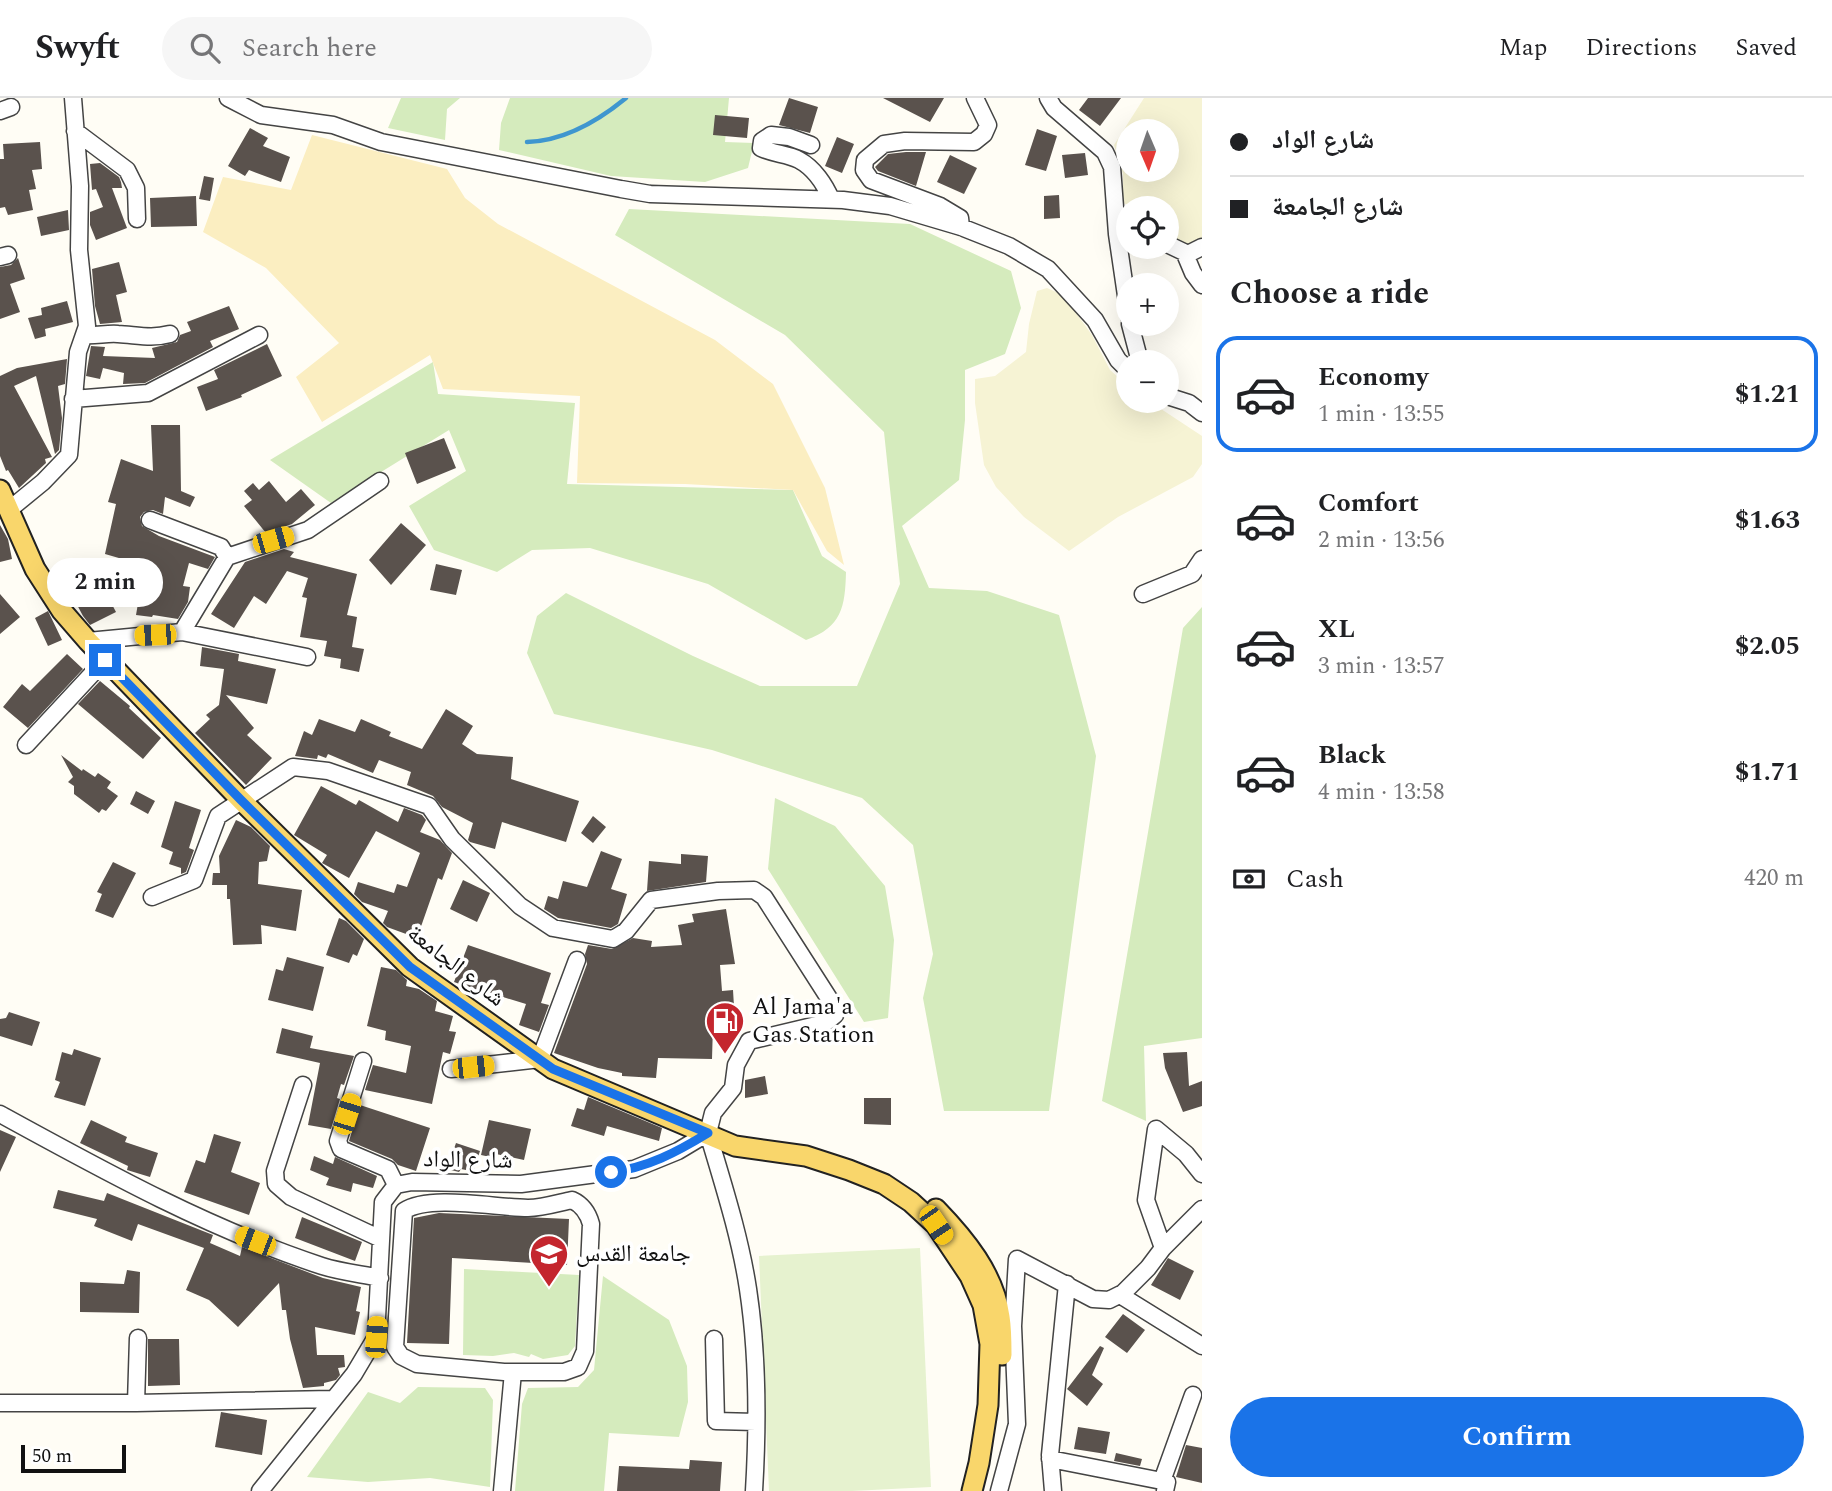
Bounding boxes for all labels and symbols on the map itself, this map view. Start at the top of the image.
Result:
north arrow [1116,119,1180,182]
car [250,524,297,556]
callout: 2 min [47,559,163,608]
car [134,624,177,646]
route end [89,644,121,676]
street label: شارع الجامعة [399,916,513,1016]
place label: Al Jama'a Gas Station [752,989,875,1053]
fuel station icon: Al Jama'a Gas Station [704,1000,746,1055]
car [452,1054,495,1080]
car [331,1091,364,1137]
street label: شارع الواد [423,1141,513,1179]
route start [595,1156,627,1188]
car [916,1202,957,1248]
car [232,1224,279,1258]
school or university icon: جامعة القدس [528,1233,570,1288]
place label: جامعة القدس [576,1236,691,1272]
car [365,1315,388,1359]
scale bar [21,1442,126,1474]

